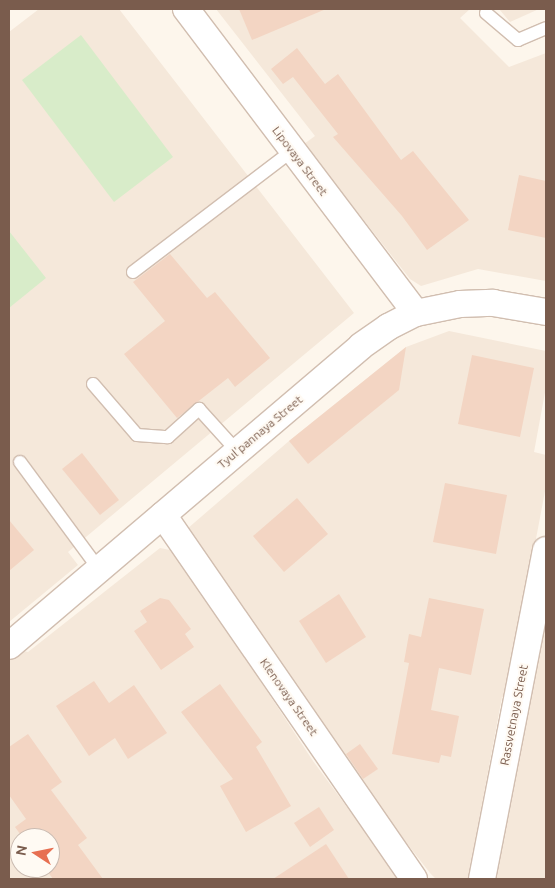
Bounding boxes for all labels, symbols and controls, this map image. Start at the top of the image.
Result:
street label: Lipovaya Street [269,123,331,199]
street label: Tyul'pannaya Street [215,392,305,472]
street label: Klenovaya Street [257,656,321,738]
street label: Rassvetnaya Street [497,663,531,767]
north arrow [10,828,60,878]
text: N [12,844,30,857]

